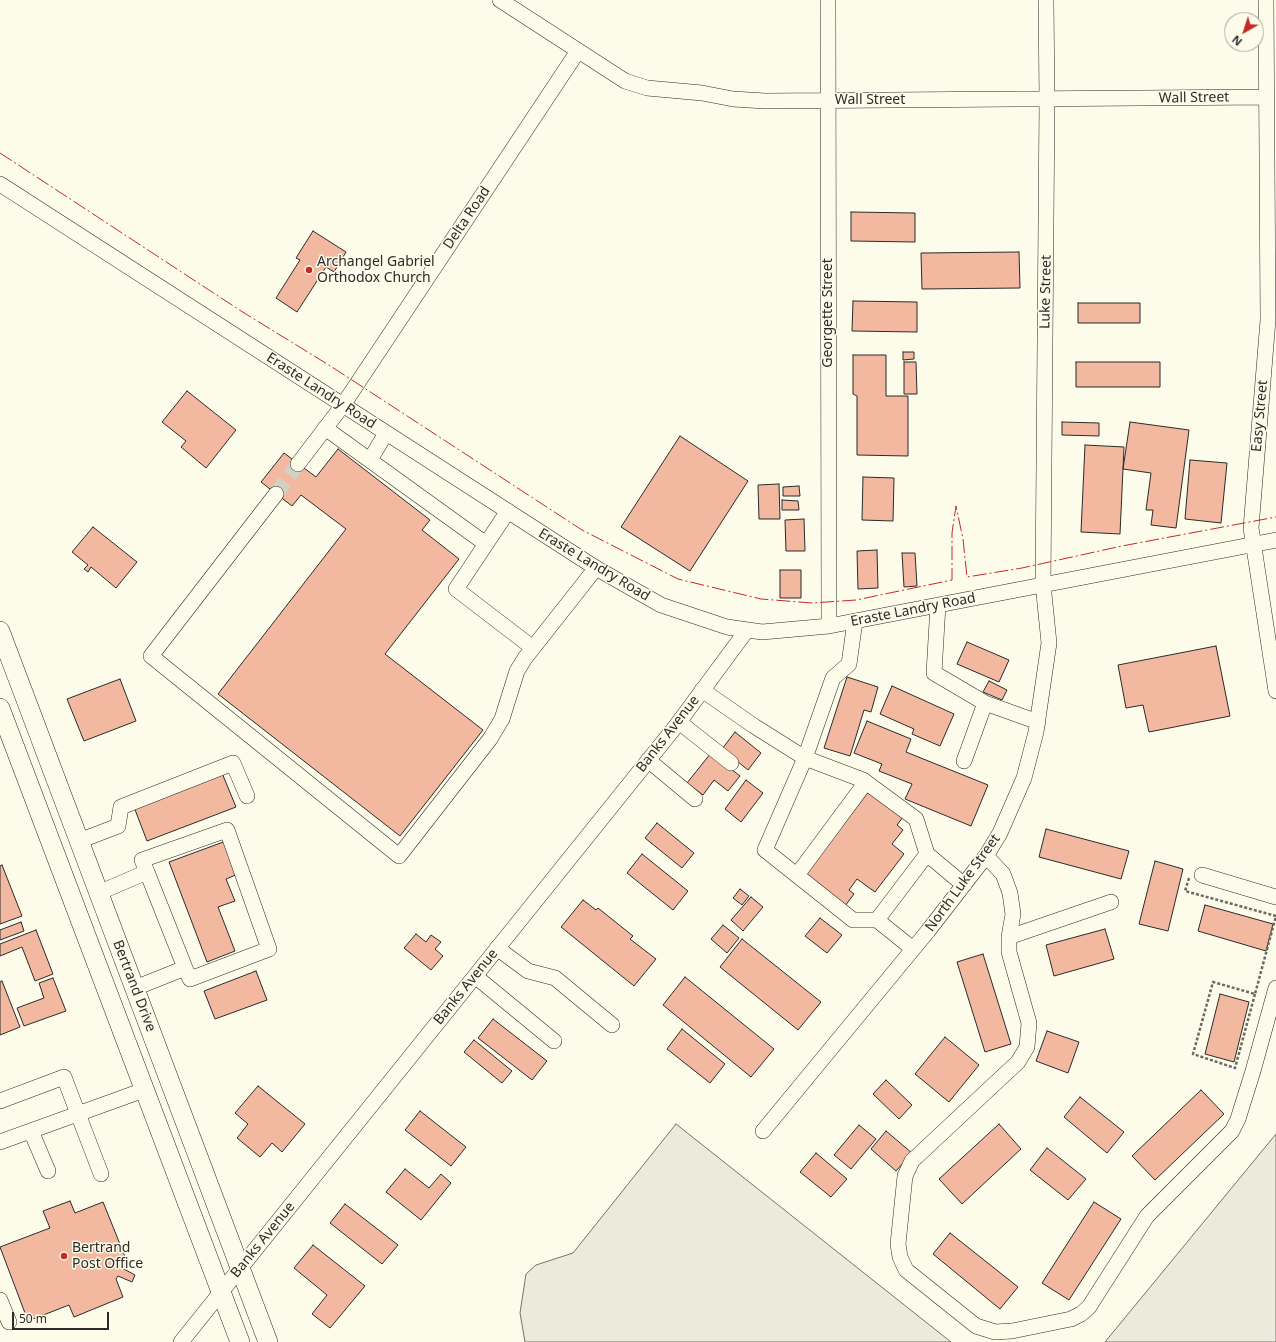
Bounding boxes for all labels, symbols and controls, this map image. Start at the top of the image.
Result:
north arrow [1224,12,1264,52]
text: N [1229,32,1245,50]
street label: Wall Street [1159,89,1229,107]
street label: Wall Street [835,92,905,108]
street label: Delta Road [440,183,494,253]
place label: Archangel Gabriel Orthodox Church [317,254,435,286]
street label: Luke Street [1037,255,1055,329]
street label: Georgette Street [820,258,836,368]
marker: Archangel Gabriel Orthodox Church [304,265,314,275]
street label: Eraste Landry Road [263,349,379,433]
street label: Easy Street [1248,379,1272,453]
street label: Eraste Landry Road [535,525,653,605]
street label: Eraste Landry Road [849,590,977,630]
street label: Banks Avenue [633,692,703,776]
street label: North Luke Street [922,831,1004,935]
street label: Bertrand Drive [109,938,159,1034]
street label: Banks Avenue [430,946,502,1028]
street label: Banks Avenue [227,1199,299,1281]
place label: Bertrand Post Office [72,1240,143,1272]
marker: Bertrand Post Office [59,1251,69,1261]
scale bar [14,1304,111,1330]
text: 50 m [19,1310,47,1327]

